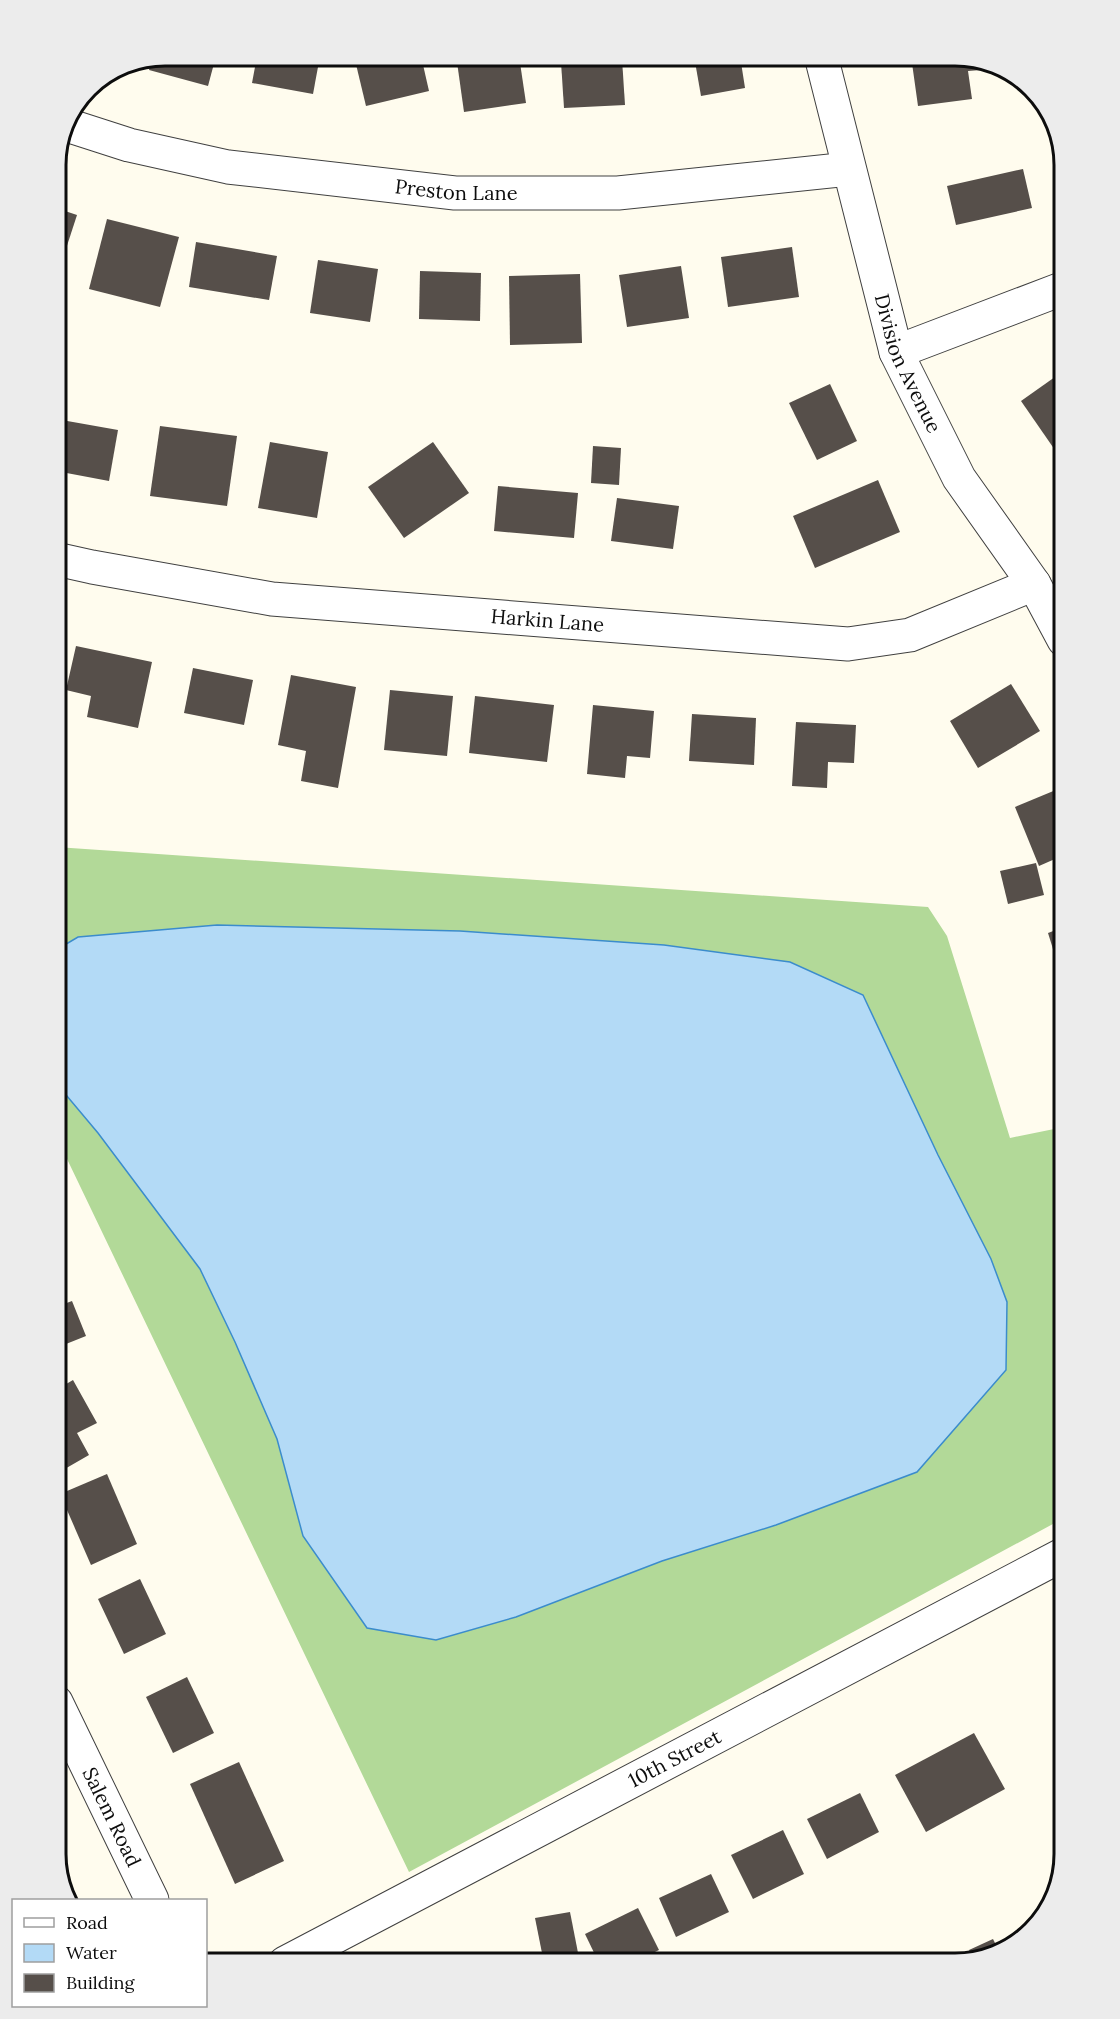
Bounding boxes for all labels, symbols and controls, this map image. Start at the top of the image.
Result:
street label: Preston Lane [394,173,518,205]
street label: Division Avenue [870,291,947,437]
street label: Harkin Lane [490,603,605,637]
street label: 10th Street [624,1723,725,1793]
street label: Salem Road [78,1763,147,1871]
legend [12,1899,207,2007]
text: Road [66,1911,108,1934]
text: Water [66,1941,117,1964]
text: Building [66,1971,136,1994]

